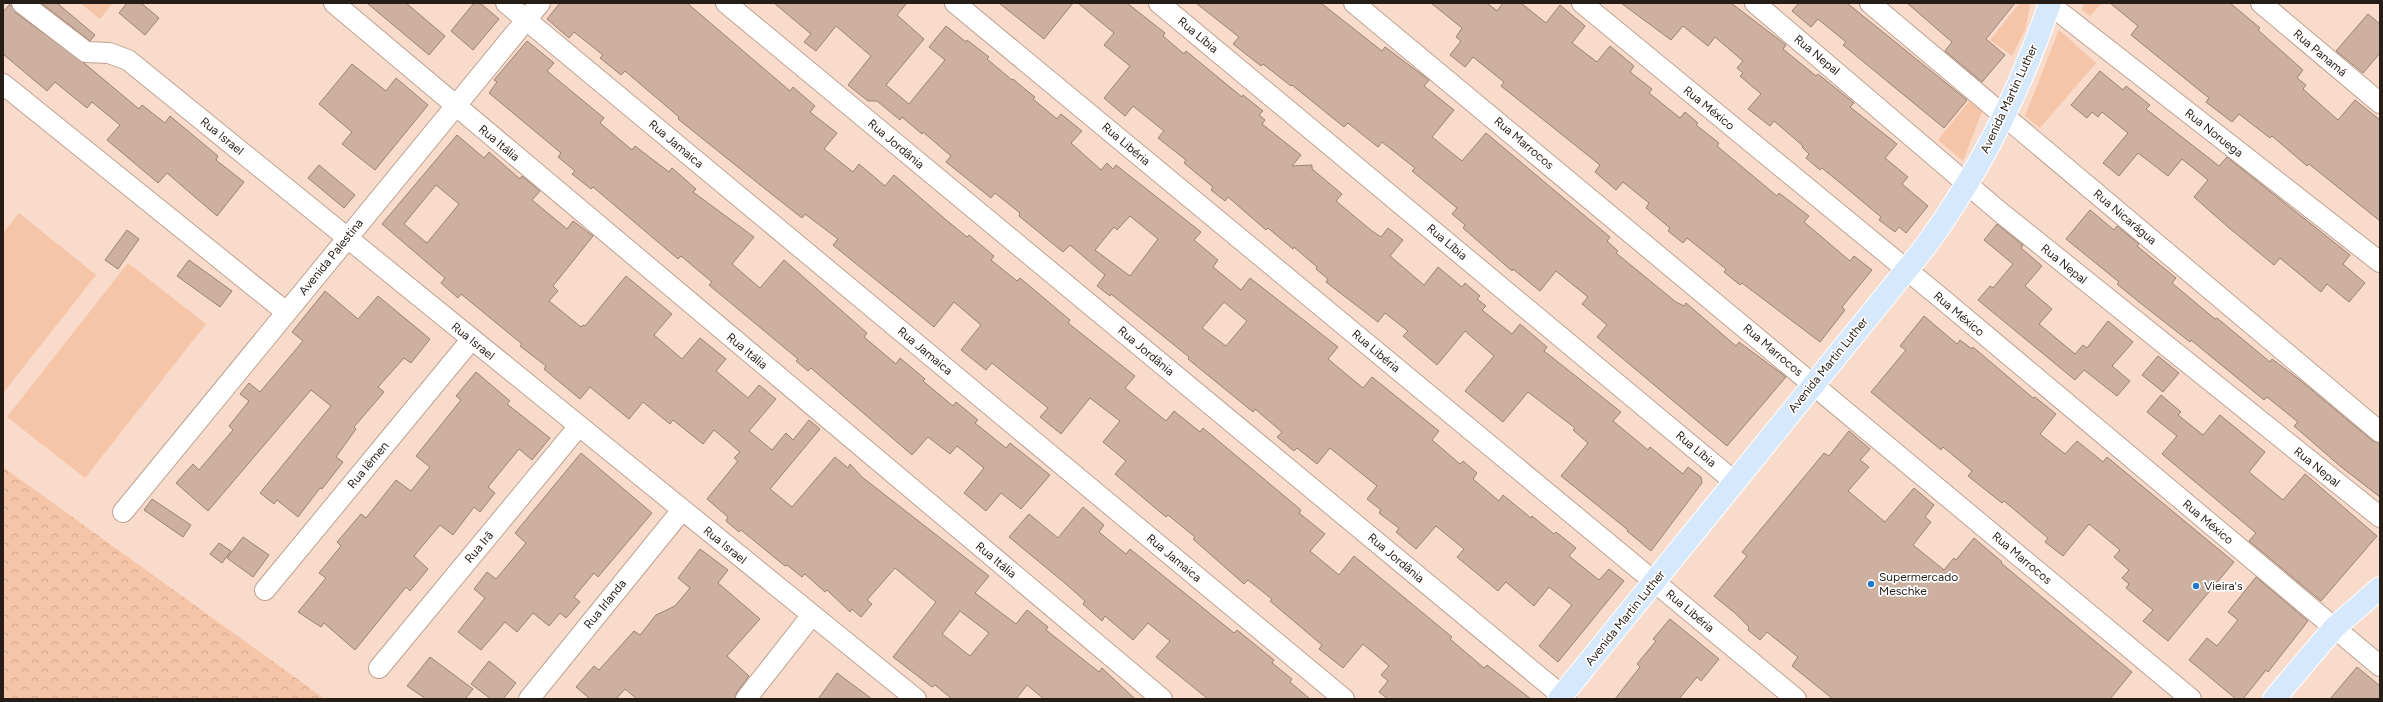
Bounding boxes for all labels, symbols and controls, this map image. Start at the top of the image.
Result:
street label: Rua Líbia [1175,14,1221,56]
street label: Rua Panamá [2290,27,2350,79]
street label: Rua Nepal [1791,32,1843,78]
street label: Avenida Martin Luther [1978,42,2040,156]
street label: Rua México [1681,83,1737,133]
street label: Rua Noruega [2182,106,2246,160]
street label: Rua Israel [198,114,246,158]
street label: Rua Marrocos [1491,114,1557,172]
street label: Rua Jordânia [865,116,927,172]
street label: Rua Jamaica [646,117,706,171]
street label: Rua Libéria [1099,120,1153,168]
street label: Rua Itália [476,122,522,164]
street label: Rua Nicarágua [2091,187,2159,247]
street label: Avenida Palestina [296,216,366,298]
street label: Rua Líbia [1424,221,1470,263]
street label: Rua Nepal [2038,241,2090,287]
street label: Rua México [1931,289,1987,339]
street label: Avenida Martin Luther [1785,315,1871,415]
street label: Rua Israel [449,319,497,363]
street label: Rua Marrocos [1740,321,1806,379]
street label: Rua Jordânia [1115,323,1177,379]
street label: Rua Jamaica [895,324,955,378]
street label: Rua Libéria [1349,327,1403,375]
street label: Rua Itália [724,330,770,372]
street label: Rua Líbia [1673,428,1719,470]
street label: Rua Iêmen [344,439,392,491]
street label: Rua Nepal [2291,444,2343,490]
street label: Rua México [2180,497,2236,547]
street label: Rua Israel [701,523,749,567]
street label: Rua Irã [462,528,496,566]
street label: Rua Marrocos [1989,529,2055,587]
street label: Rua Jordânia [1365,530,1427,586]
street label: Rua Jamaica [1144,531,1204,585]
street label: Rua Itália [973,539,1019,581]
street label: Avenida Martin Luther [1582,568,1668,668]
place label: Supermercado Meschke [1879,570,1958,598]
street label: Rua Irlanda [581,577,629,631]
marker: Supermercado Meschke [1866,579,1876,589]
place label: Vieira's [2204,579,2243,593]
marker: Vieira's [2191,581,2201,591]
street label: Rua Libéria [1663,587,1717,635]

